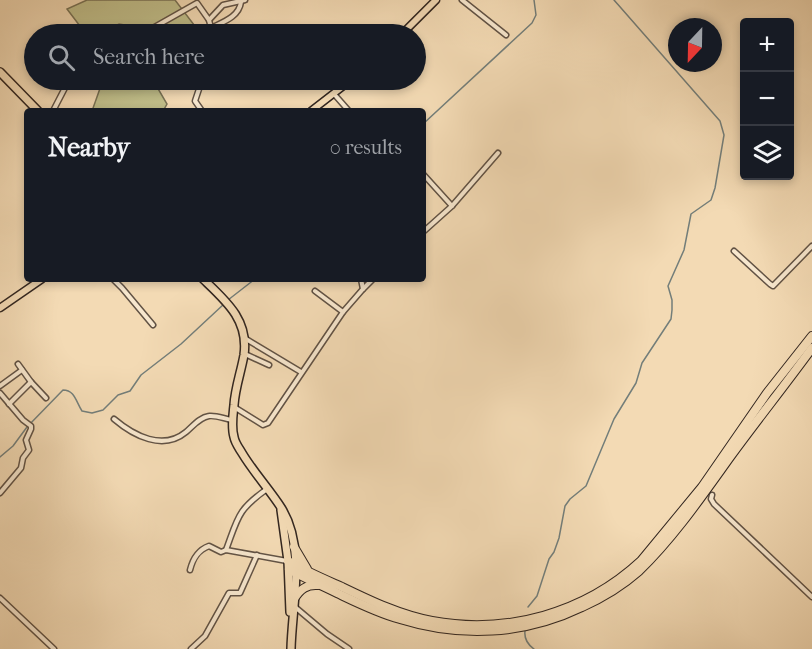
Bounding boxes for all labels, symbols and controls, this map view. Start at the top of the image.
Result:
north arrow [668,18,722,72]
map controls [740,18,794,180]
button: + [740,18,794,72]
search box [24,24,426,90]
icon: search [45,41,78,74]
text: Search here [93,44,205,70]
button: − [740,72,794,126]
button: layers [740,126,794,180]
text: Nearby [48,132,130,163]
text: 0 results [330,136,402,159]

